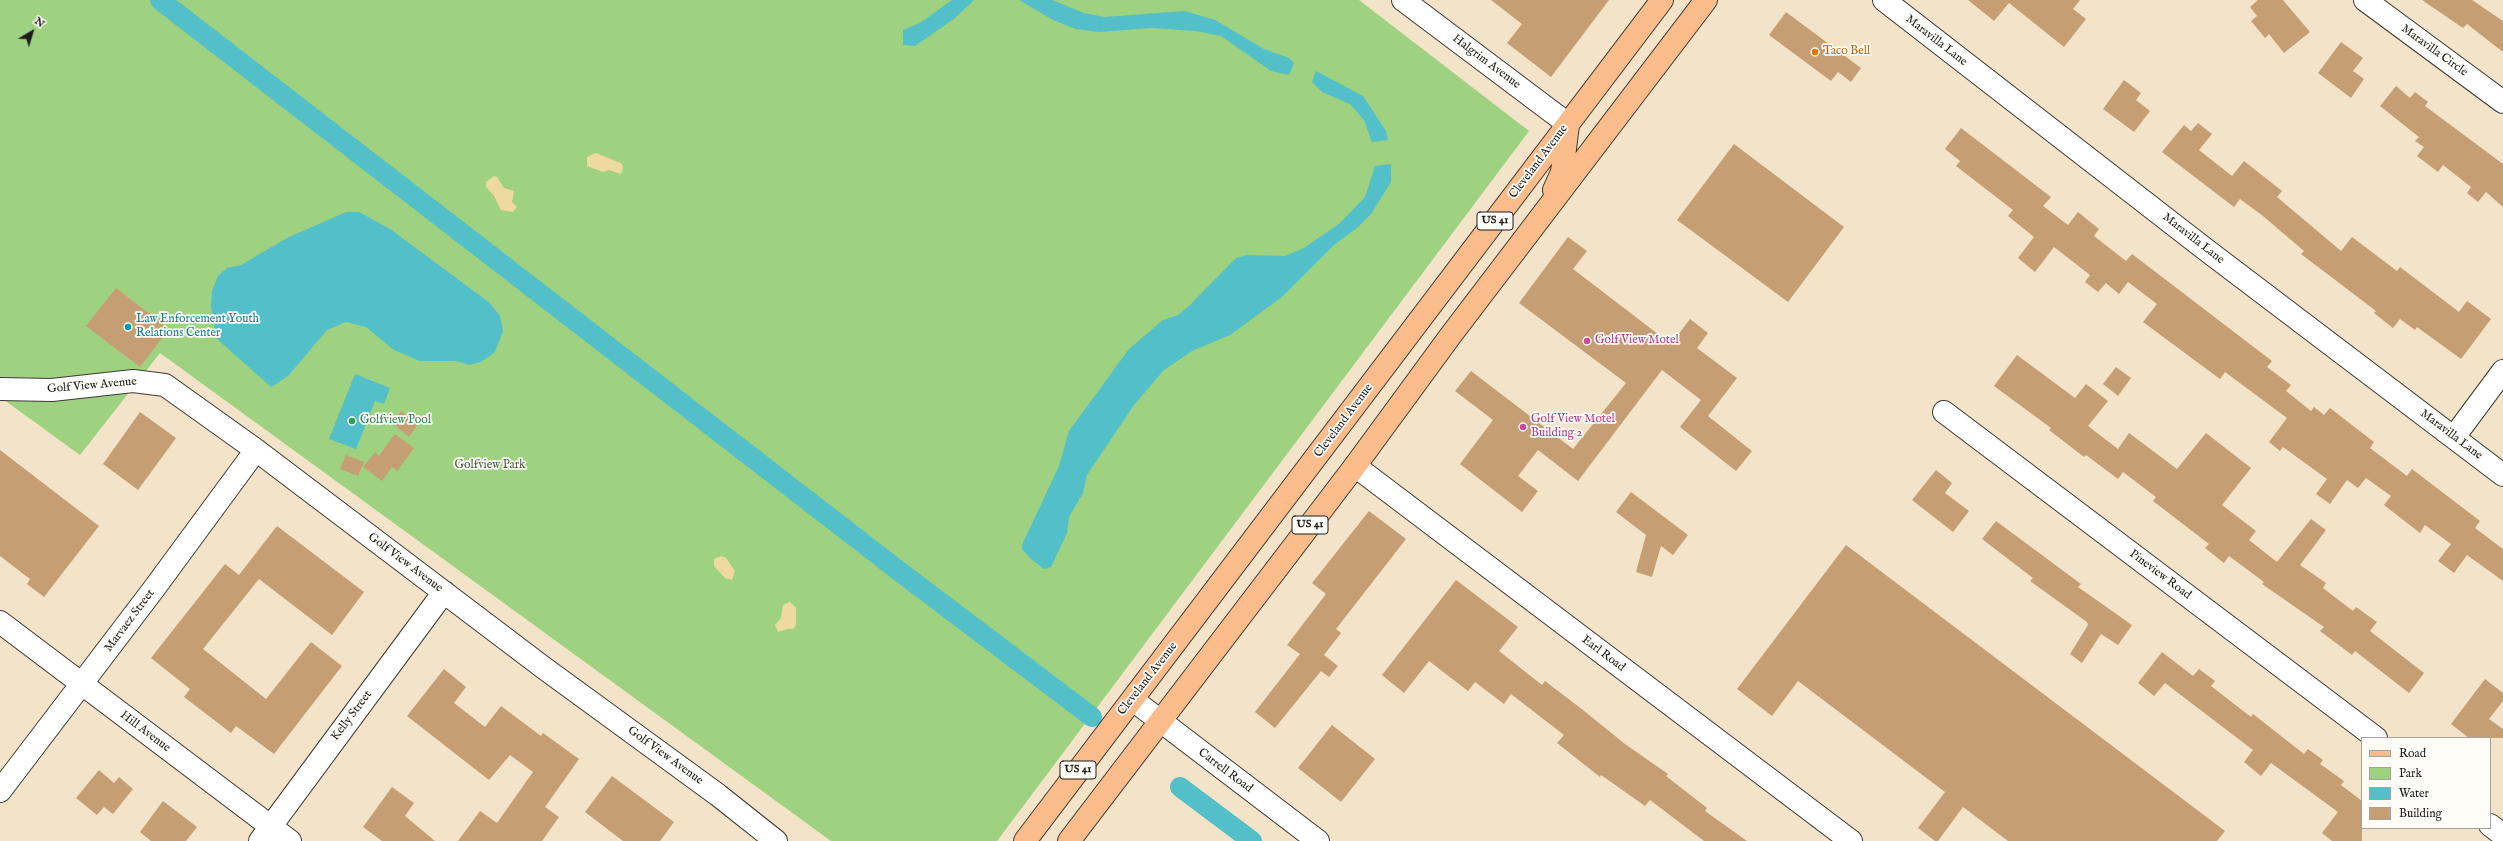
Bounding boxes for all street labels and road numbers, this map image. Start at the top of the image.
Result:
street label: Maravilla Lane [1902,12,1970,70]
street label: Maravilla Circle [2398,22,2470,80]
street label: Halgrim Avenue [1449,32,1523,92]
street label: Cleveland Avenue [1507,122,1571,202]
street label: Maravilla Lane [2159,210,2227,268]
road number: US 41 [1477,212,1513,230]
street label: Golf View Avenue [47,375,137,397]
street label: Cleveland Avenue [1312,381,1376,461]
street label: Maravilla Lane [2417,407,2485,463]
road number: US 41 [1292,516,1328,534]
street label: Golf View Avenue [365,530,445,596]
street label: Pineview Road [2126,547,2194,603]
street label: Marvaez Street [102,587,158,655]
street label: Earl Road [1578,633,1628,675]
street label: Cleveland Avenue [1115,640,1181,718]
street label: Kelly Street [329,688,375,744]
street label: Hill Avenue [117,708,173,756]
street label: Golf View Avenue [624,724,706,788]
street label: Carrell Road [1195,746,1255,796]
road number: US 41 [1060,761,1096,779]

